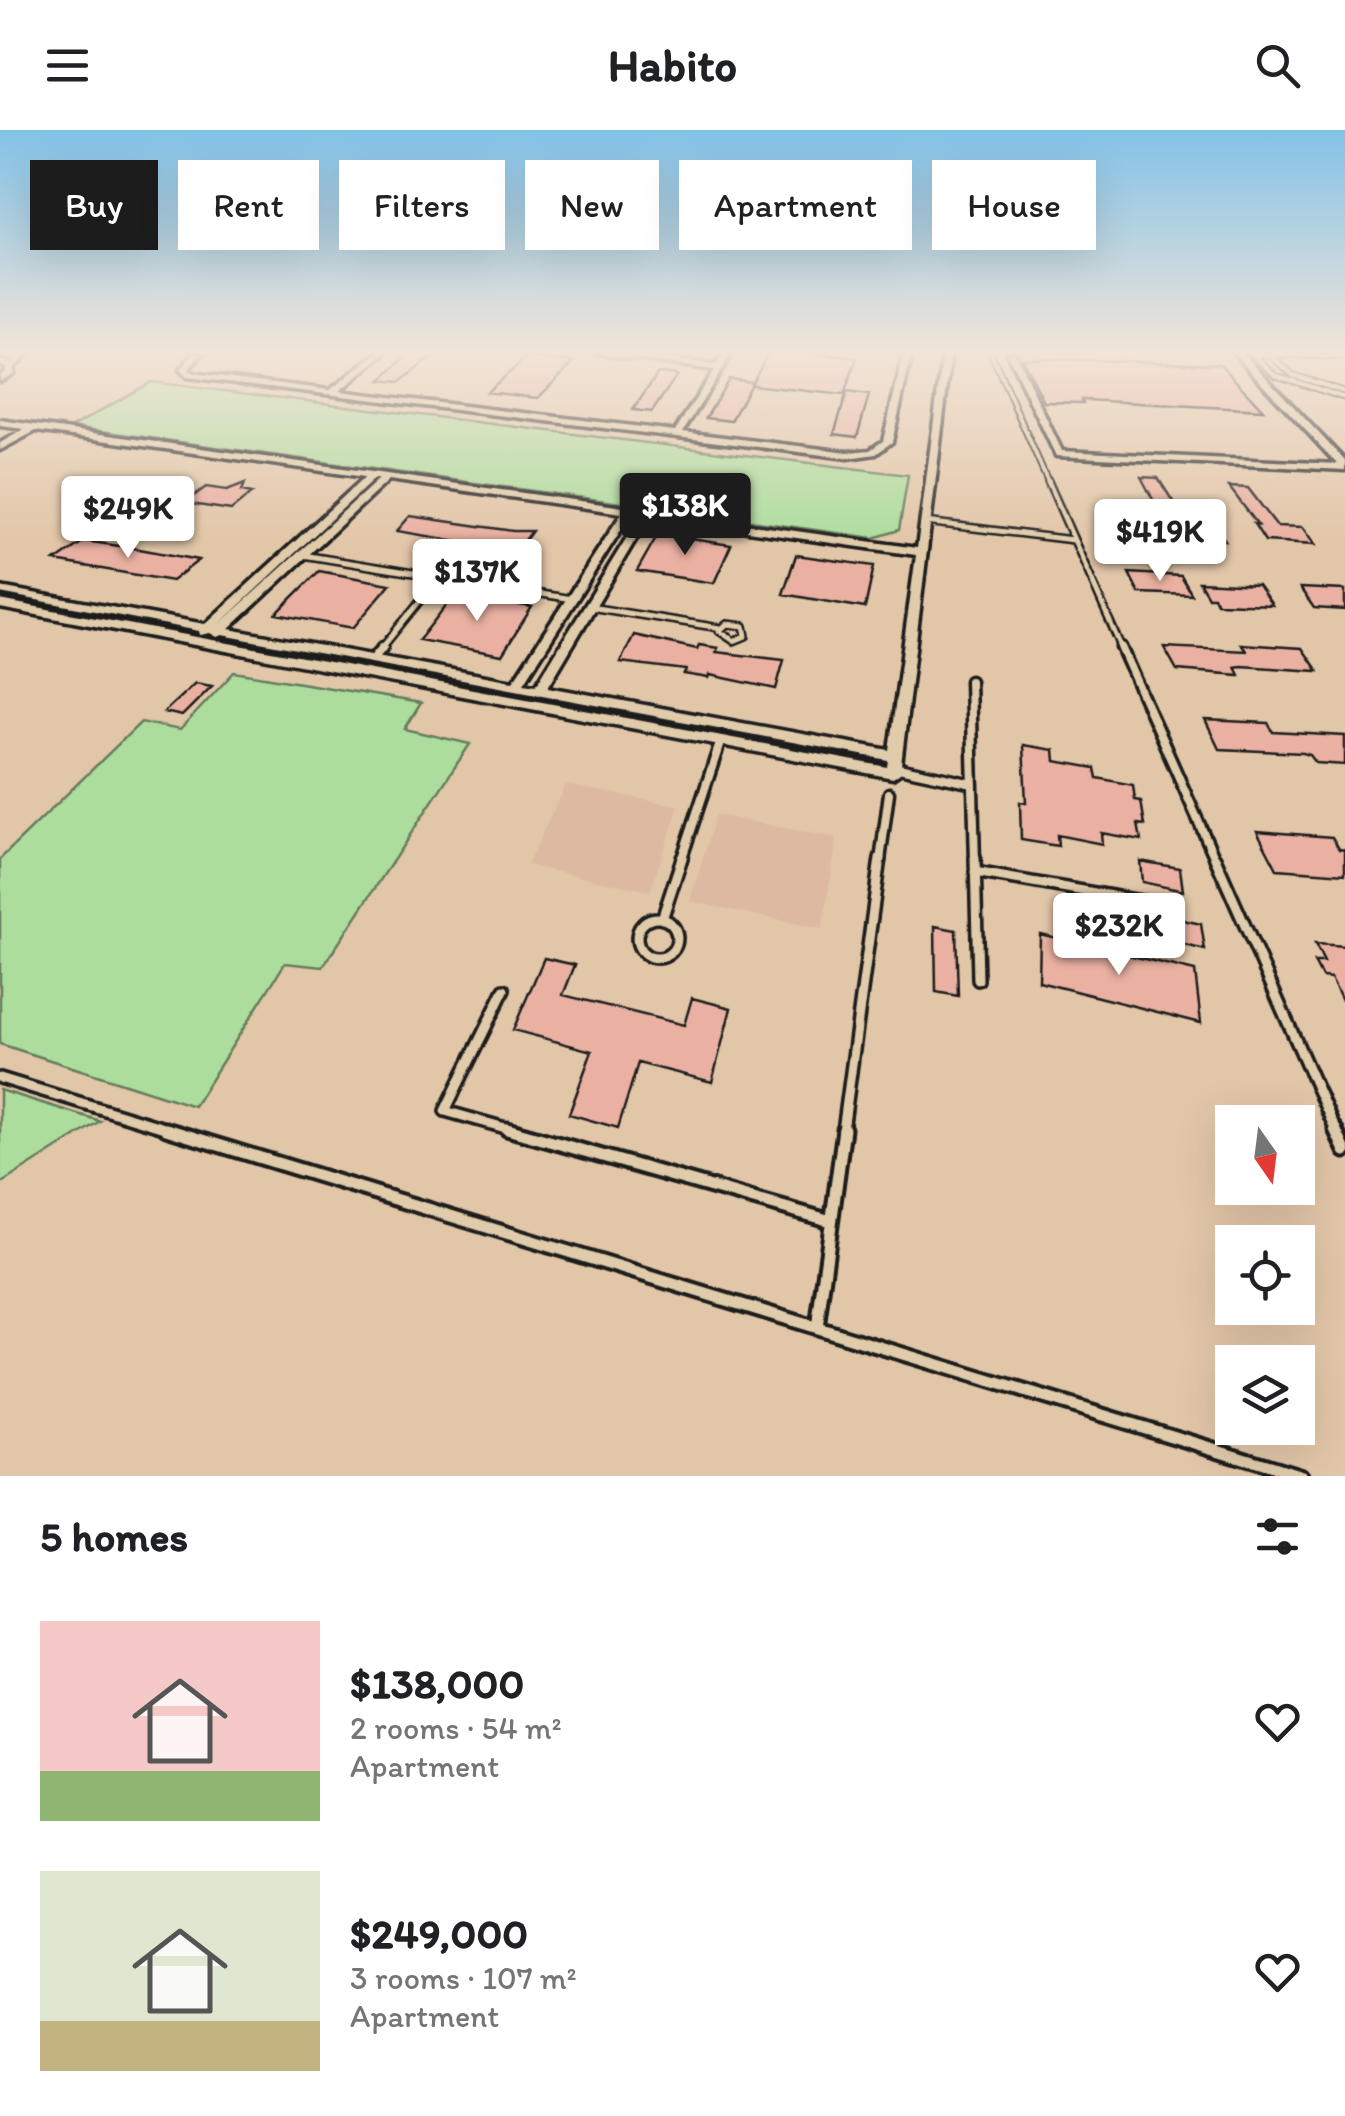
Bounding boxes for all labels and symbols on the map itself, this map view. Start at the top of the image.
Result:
pin: $138K [615,473,755,558]
pin: $249K [58,476,198,561]
pin: $419K [1090,499,1230,584]
pin: $137K [407,539,547,624]
pin: $232K [1049,893,1189,978]
north arrow [1215,1105,1315,1205]

